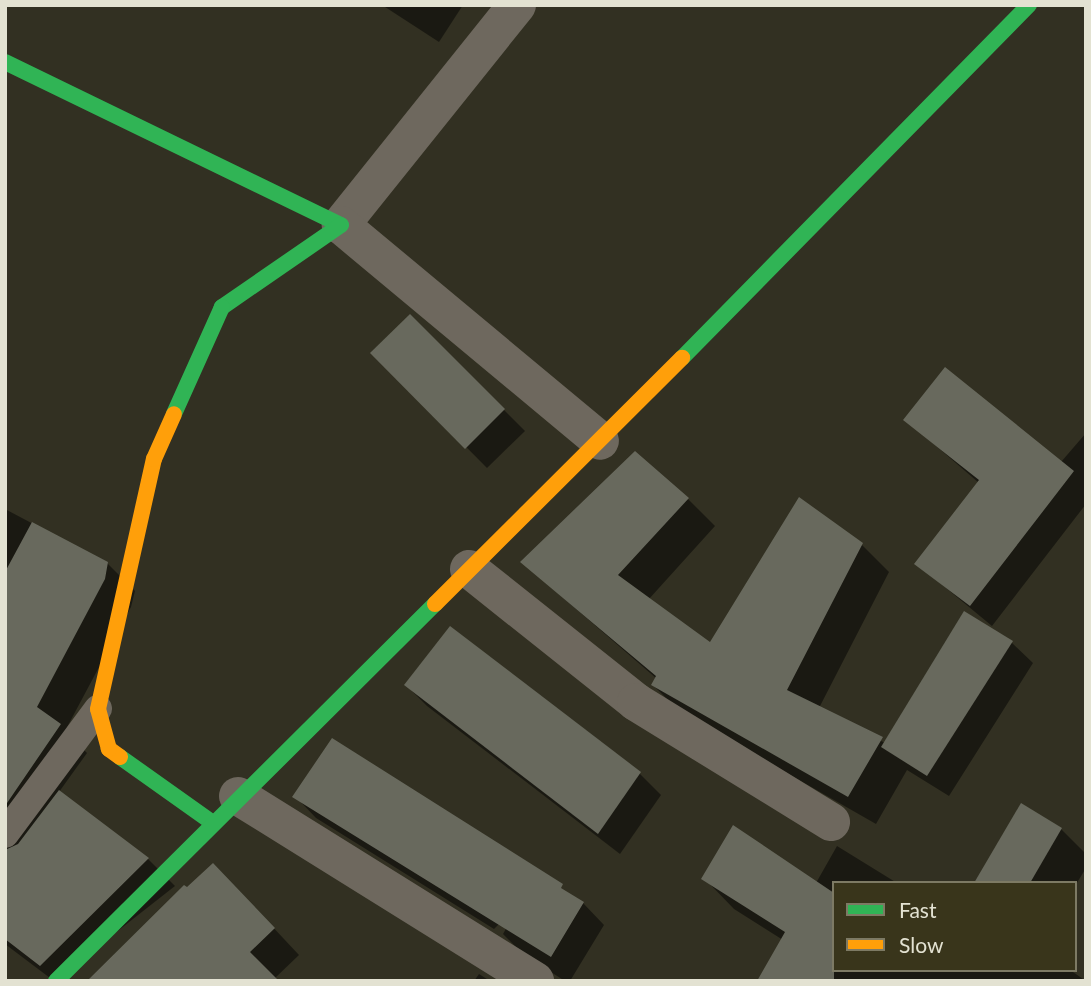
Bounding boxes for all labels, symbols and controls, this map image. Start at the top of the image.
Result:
legend [832,881,1077,972]
text: Fast [899,897,936,922]
text: Slow [899,932,943,957]

